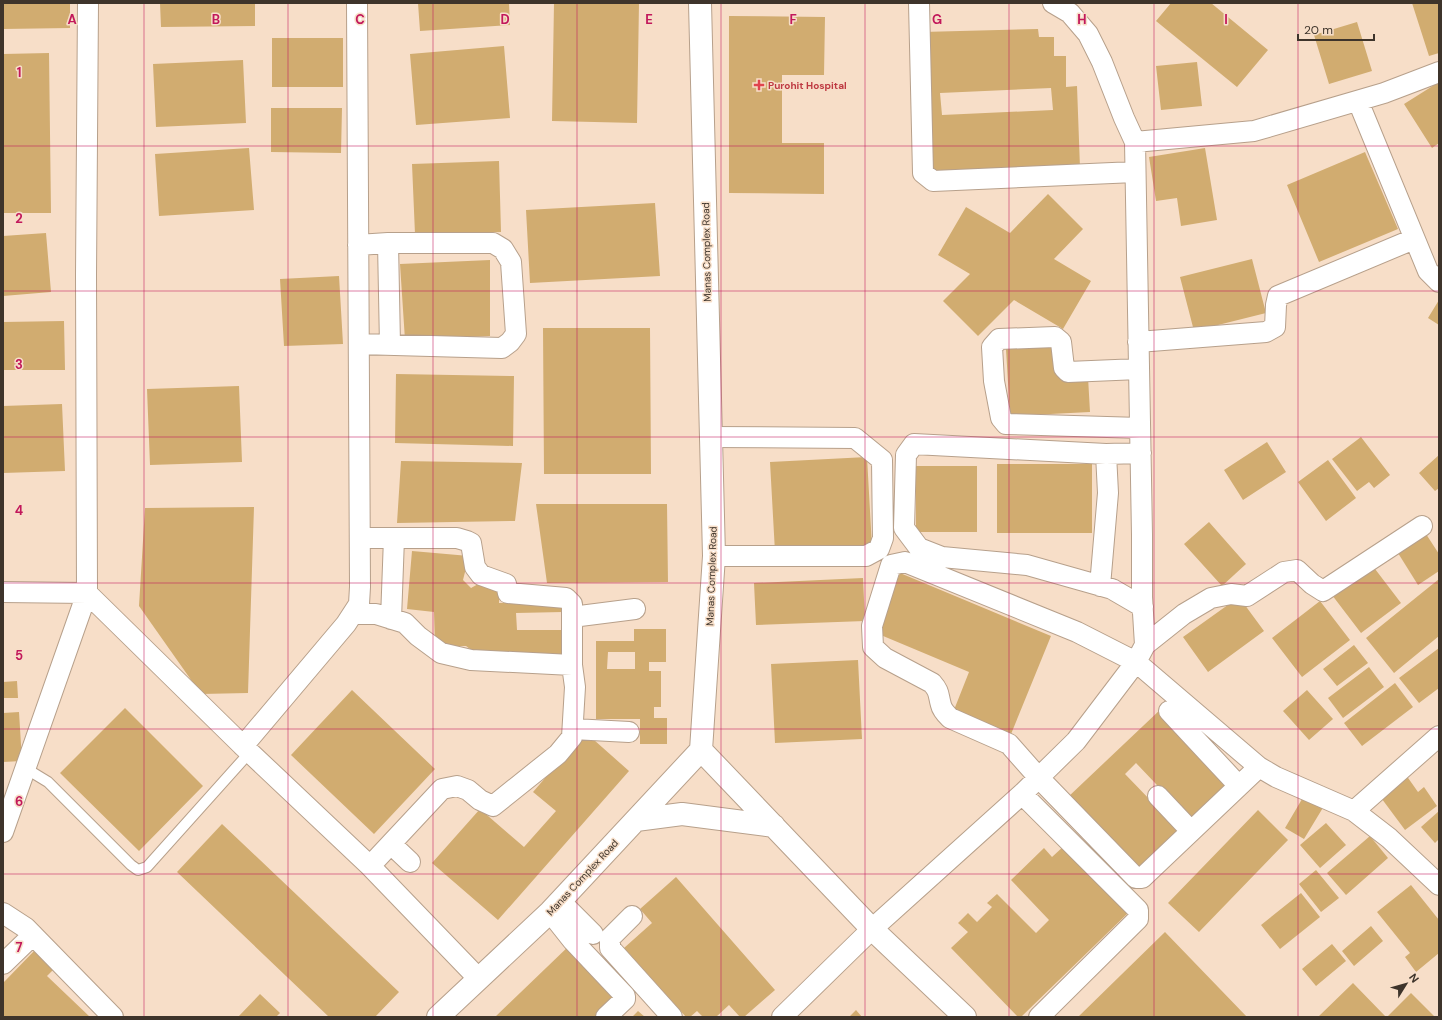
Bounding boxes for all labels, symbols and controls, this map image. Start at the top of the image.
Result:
text: A [67,11,77,28]
text: B [212,11,220,28]
text: C [355,11,365,28]
text: D [500,11,510,28]
text: E [645,11,653,28]
text: F [789,11,797,28]
text: G [932,11,942,28]
text: H [1077,11,1087,28]
text: I [1224,11,1228,28]
scale bar [1298,16,1374,42]
text: 20 m [1304,22,1333,38]
text: 1 [17,64,21,81]
marker: Purohit Hospital [753,79,765,91]
place label: Purohit Hospital [768,79,847,92]
street label: Manas Complex Road [699,202,714,302]
text: 2 [15,210,23,227]
text: 3 [15,356,23,373]
text: 4 [15,502,23,519]
street label: Manas Complex Road [703,526,720,626]
text: 5 [15,647,23,664]
text: 6 [15,793,23,810]
street label: Manas Complex Road [544,837,621,918]
text: 7 [16,939,23,956]
north arrow [1386,964,1426,1004]
text: N [1406,971,1422,985]

